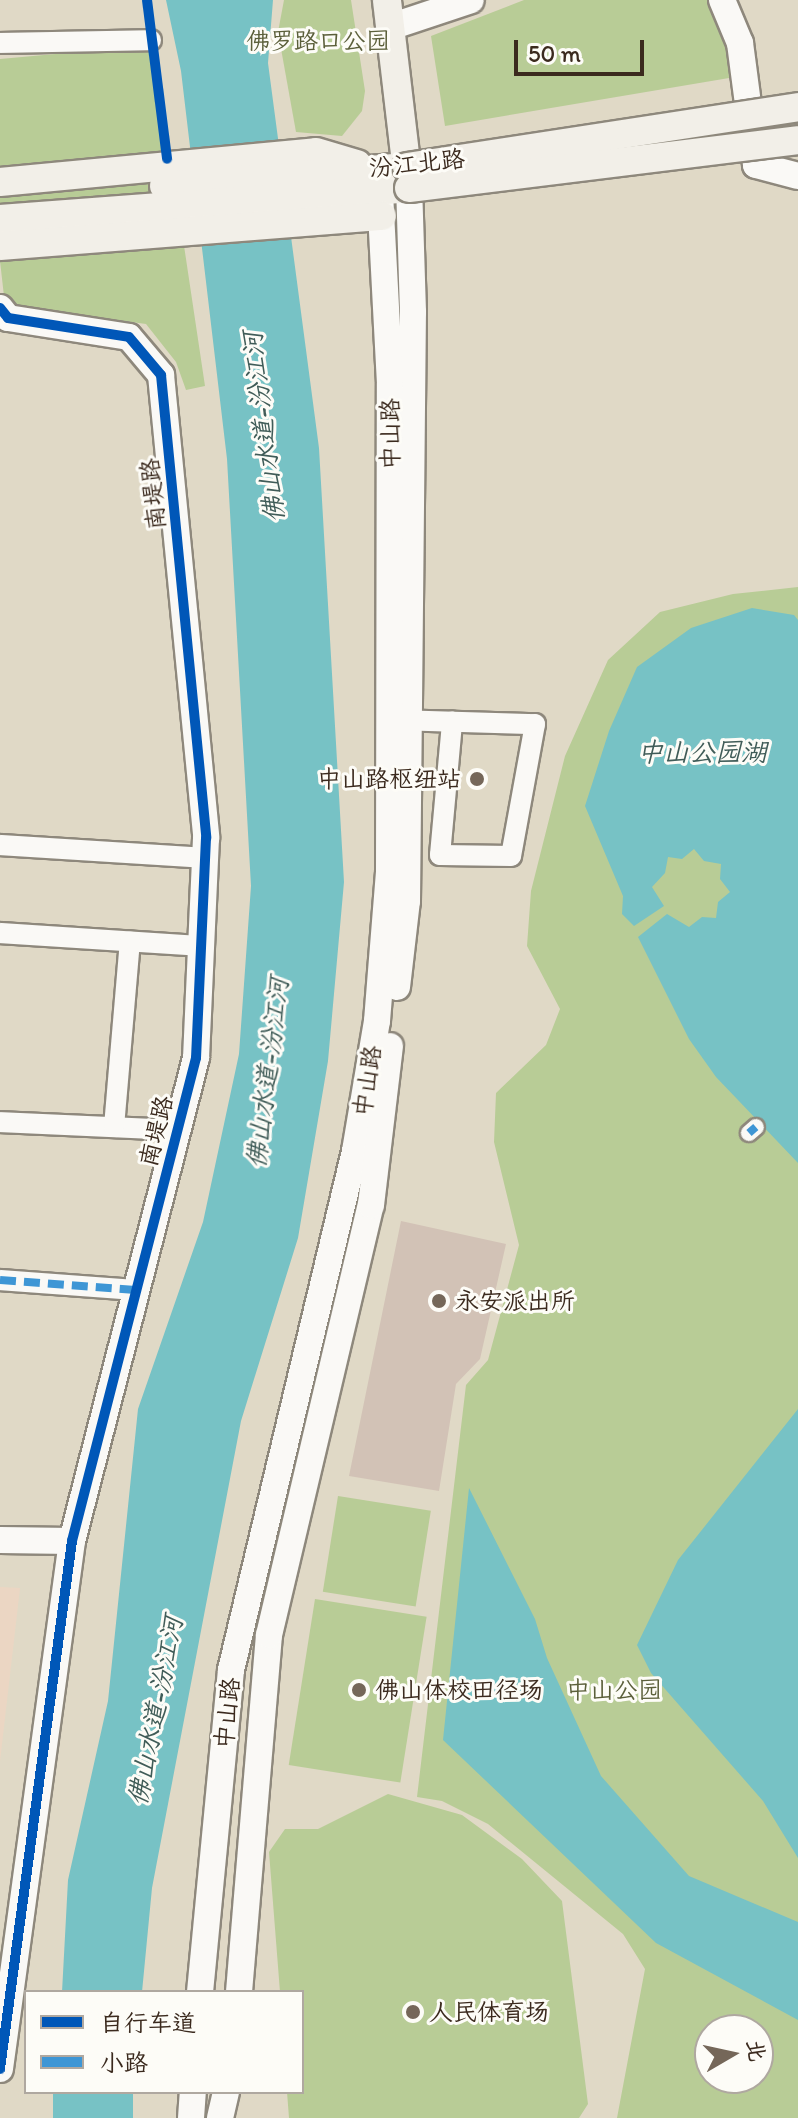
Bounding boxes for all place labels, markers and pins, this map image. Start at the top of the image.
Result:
place label: 中山路枢纽站 [317,765,461,793]
marker: 中山路枢纽站 [468,770,486,788]
place label: 永安派出所 [455,1287,575,1315]
marker: 永安派出所 [430,1292,448,1310]
place label: 佛山体校田径场 [375,1676,543,1704]
marker: 佛山体校田径场 [350,1681,368,1699]
place label: 人民体育场 [429,1998,549,2026]
marker: 人民体育场 [404,2003,422,2021]

